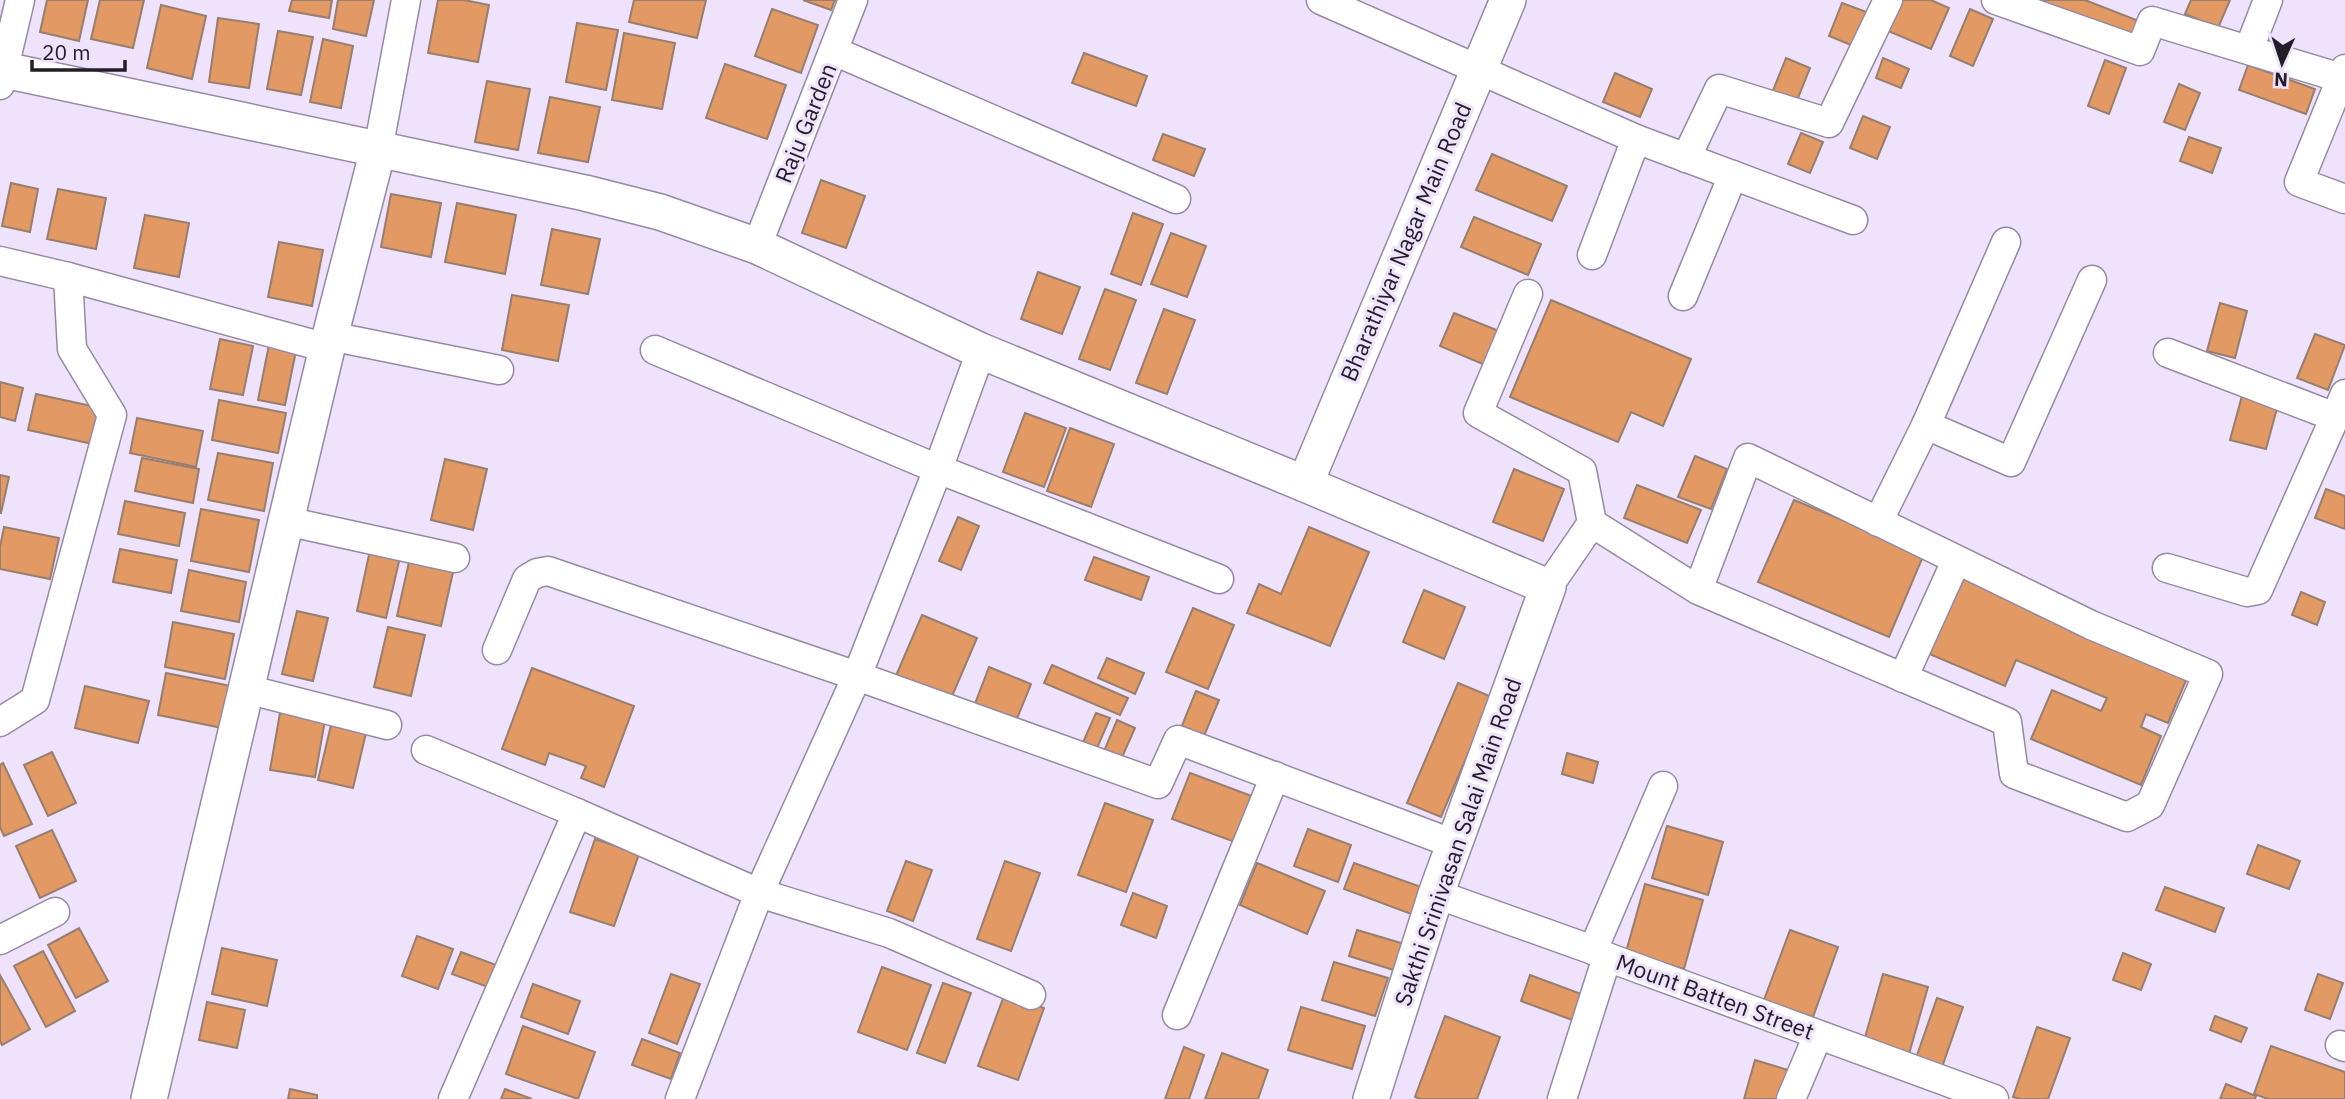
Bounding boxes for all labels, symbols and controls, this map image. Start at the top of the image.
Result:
scale bar [32,28,124,72]
north arrow [2247,28,2317,98]
text: 20 m [42,38,91,66]
street label: Raju Garden [767,58,843,187]
text: N [2274,68,2289,92]
street label: Bharathiyar Nagar Main Road [1333,98,1478,386]
street label: Sakthi Srinivasan Salai Main Road [1387,674,1527,1010]
street label: Mount Batten Street [1612,946,1818,1046]

